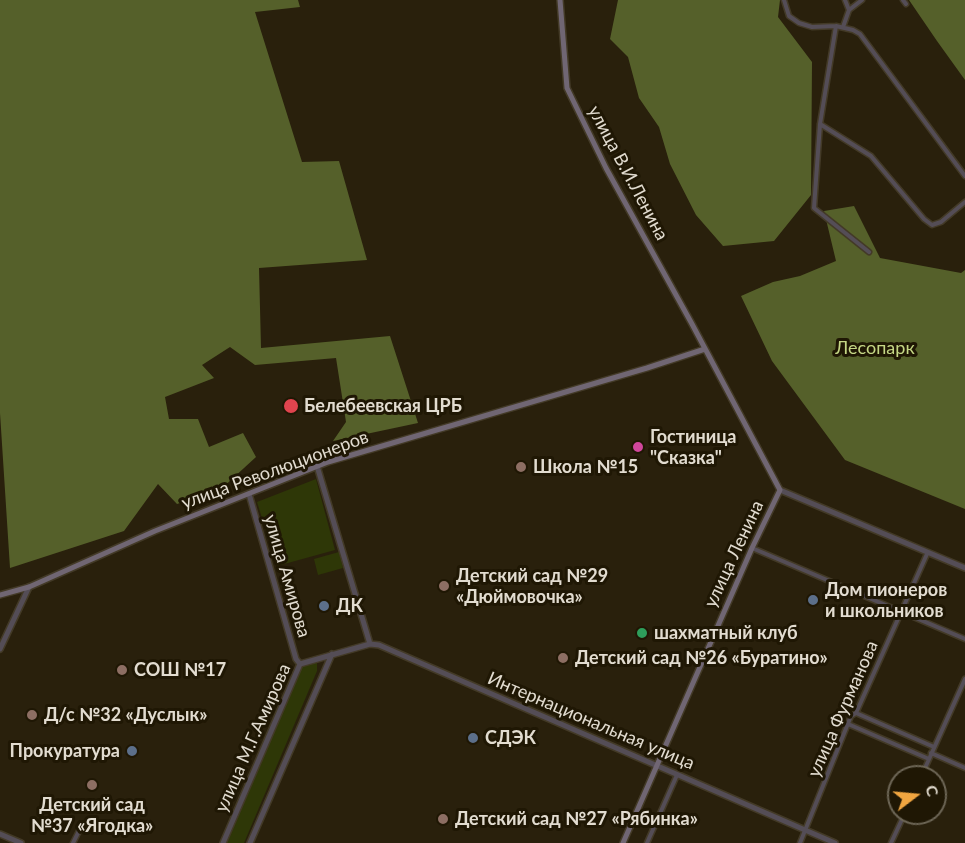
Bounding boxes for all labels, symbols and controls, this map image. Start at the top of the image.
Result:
street label: улица В.И.Ленина [583,102,673,244]
park label: Лесопарк [835,337,915,359]
place label: Белебеевская ЦРБ [304,395,462,417]
marker: Белебеевская ЦРБ [282,397,300,415]
street label: улица Революционеров [179,426,371,514]
place label: Гостиница "Сказка" [650,426,736,468]
marker: Гостиница "Сказка" [631,440,645,454]
place label: Школа №15 [533,456,638,478]
marker: Школа №15 [514,460,528,474]
street label: улица Ленина [700,497,768,611]
street label: улица Амирова [259,512,315,640]
place label: Детский сад №29 «Дюймовочка» [456,565,608,608]
marker: Детский сад №29 «Дюймовочка» [437,579,451,593]
place label: Дом пионеров и школьников [825,579,947,622]
marker: Дом пионеров и школьников [806,593,820,607]
place label: ДК [336,595,363,617]
marker: ДК [317,599,331,613]
place label: шахматный клуб [654,622,798,644]
marker: шахматный клуб [635,626,649,640]
street label: улица Фурманова [803,637,883,781]
place label: Детский сад №26 «Буратино» [575,647,828,669]
marker: Детский сад №26 «Буратино» [556,651,570,665]
place label: СОШ №17 [134,659,226,681]
street label: улица М.Г.Амирова [211,660,295,816]
marker: СОШ №17 [115,663,129,677]
street label: Интернациональная улица [484,668,698,774]
place label: Д/с №32 «Дуслык» [44,704,207,726]
marker: Д/с №32 «Дуслык» [25,708,39,722]
place label: СДЭК [485,727,536,749]
marker: СДЭК [466,731,480,745]
place label: Прокуратура [10,740,120,762]
marker: Прокуратура [125,744,139,758]
north arrow [887,765,947,825]
marker: Детский сад №37 «Ягодка» [85,778,99,792]
text: С [922,783,943,798]
place label: Детский сад №37 «Ягодка» [31,794,153,836]
place label: Детский сад №27 «Рябинка» [455,808,698,830]
marker: Детский сад №27 «Рябинка» [436,812,450,826]

